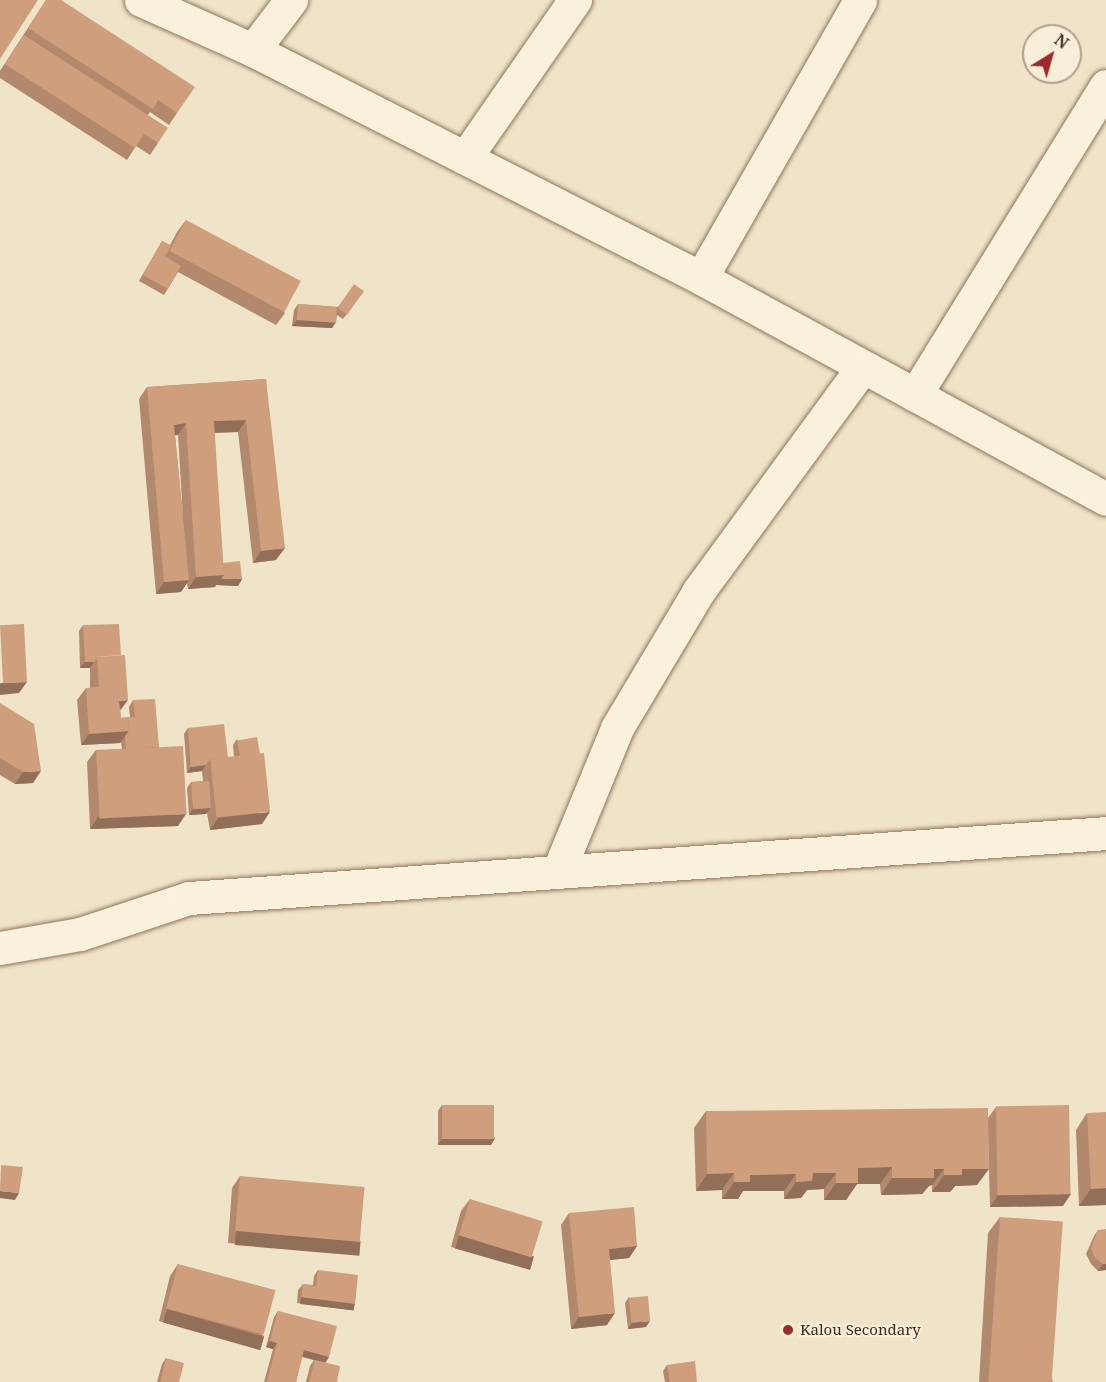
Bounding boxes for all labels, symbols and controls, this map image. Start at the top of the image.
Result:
north arrow [1022,24,1082,84]
text: N [1050,29,1073,54]
place label: Kalou Secondary [800,1321,921,1339]
marker: Kalou Secondary [781,1323,795,1337]

